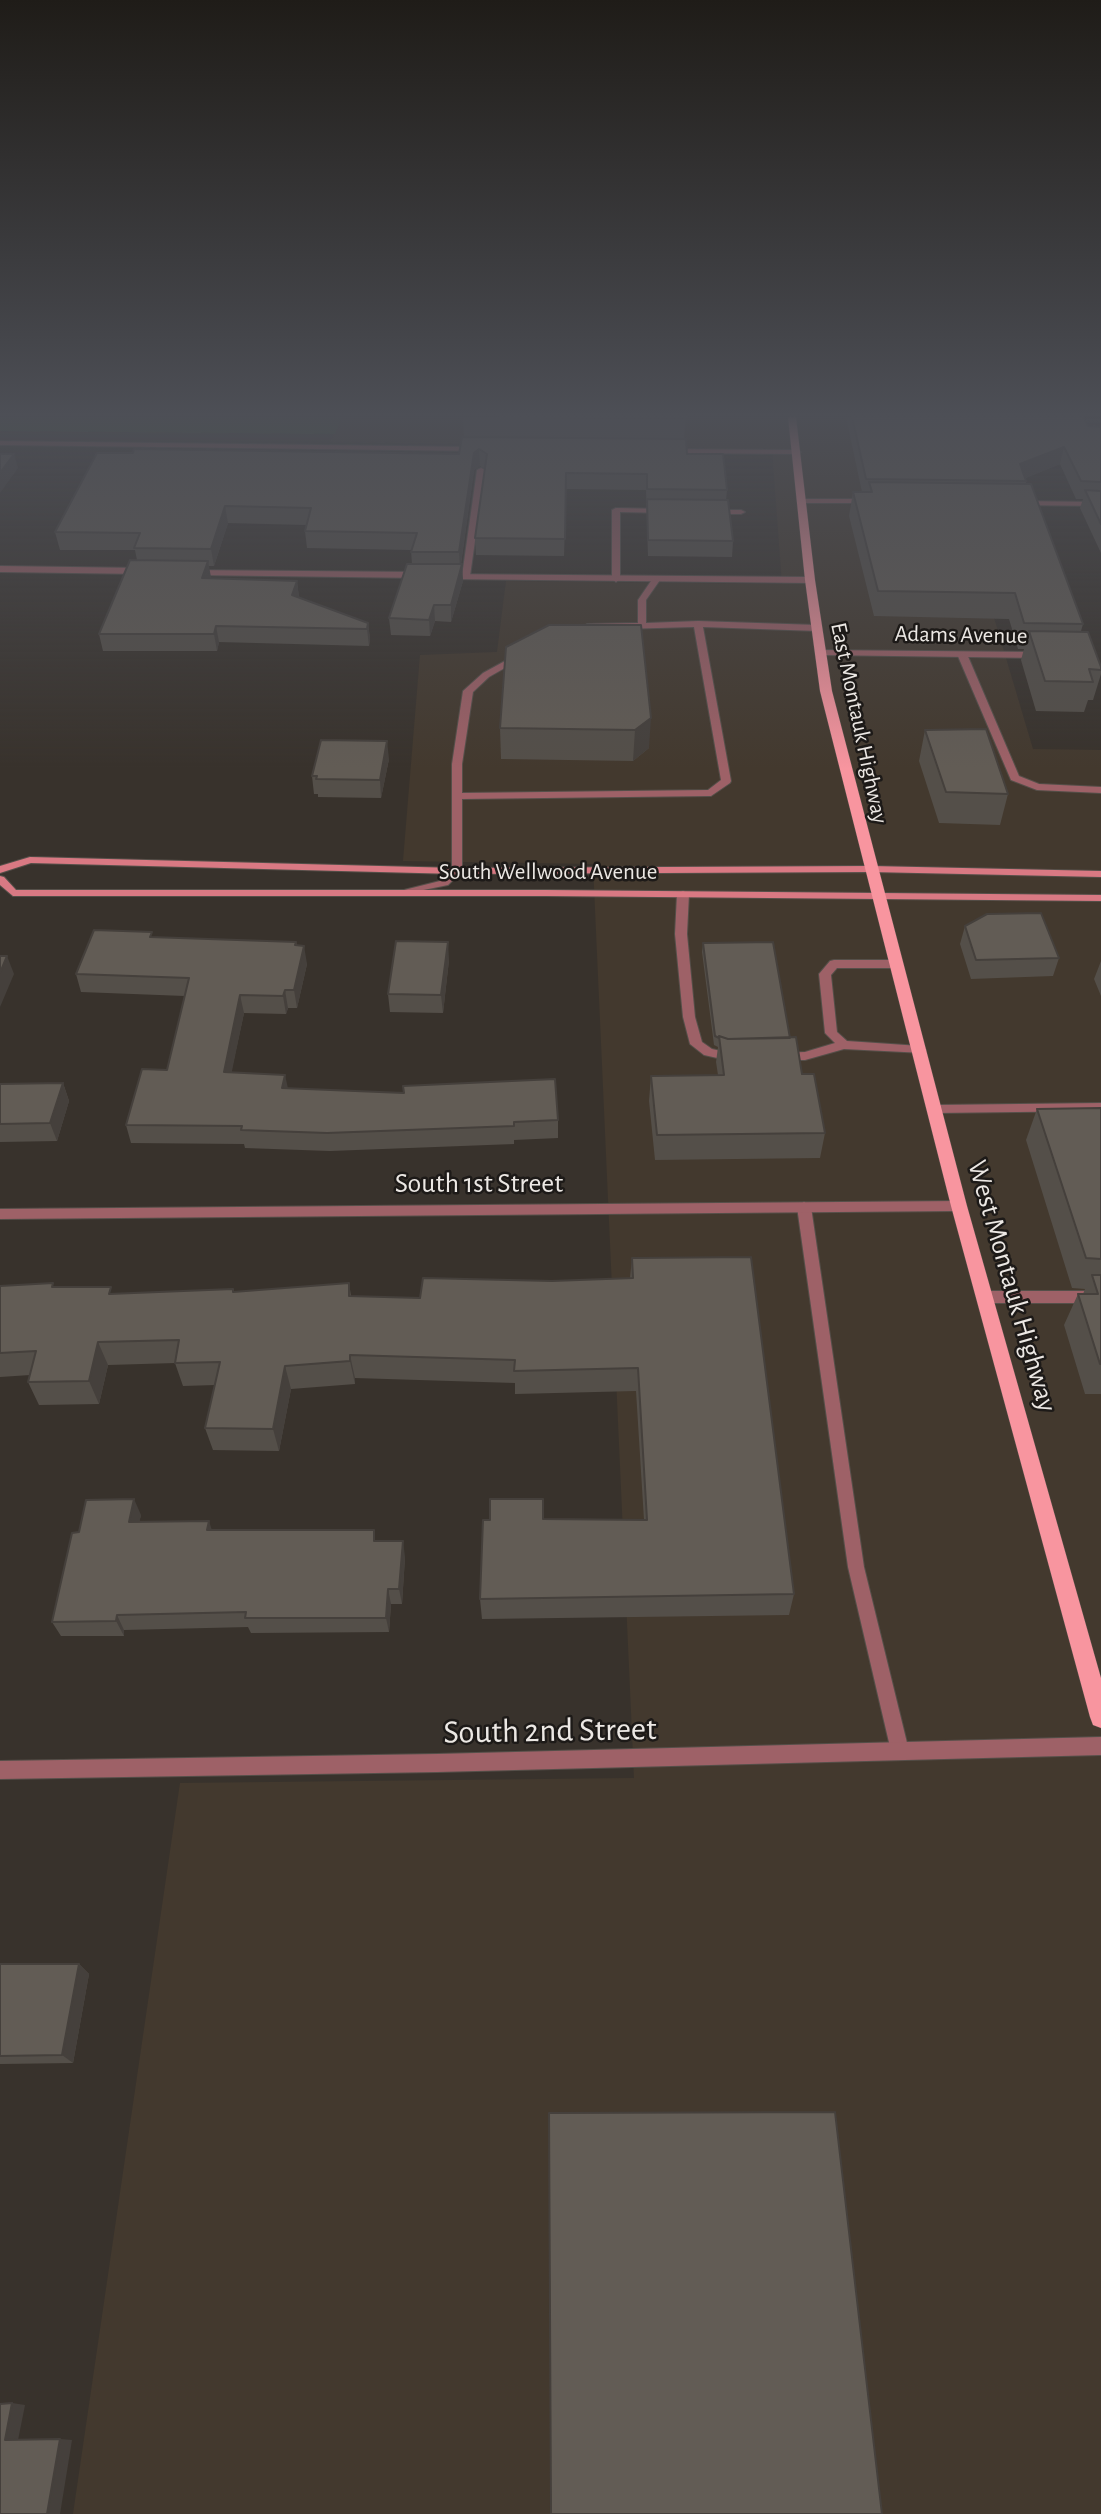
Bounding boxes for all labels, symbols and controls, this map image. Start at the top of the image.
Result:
street label: East Montauk Highway [824,620,894,826]
street label: Adams Avenue [894,620,1028,650]
street label: South Wellwood Avenue [439,858,657,886]
street label: West Montauk Highway [960,1156,1064,1416]
street label: South 1st Street [395,1167,563,1201]
street label: South 2nd Street [443,1709,657,1753]

